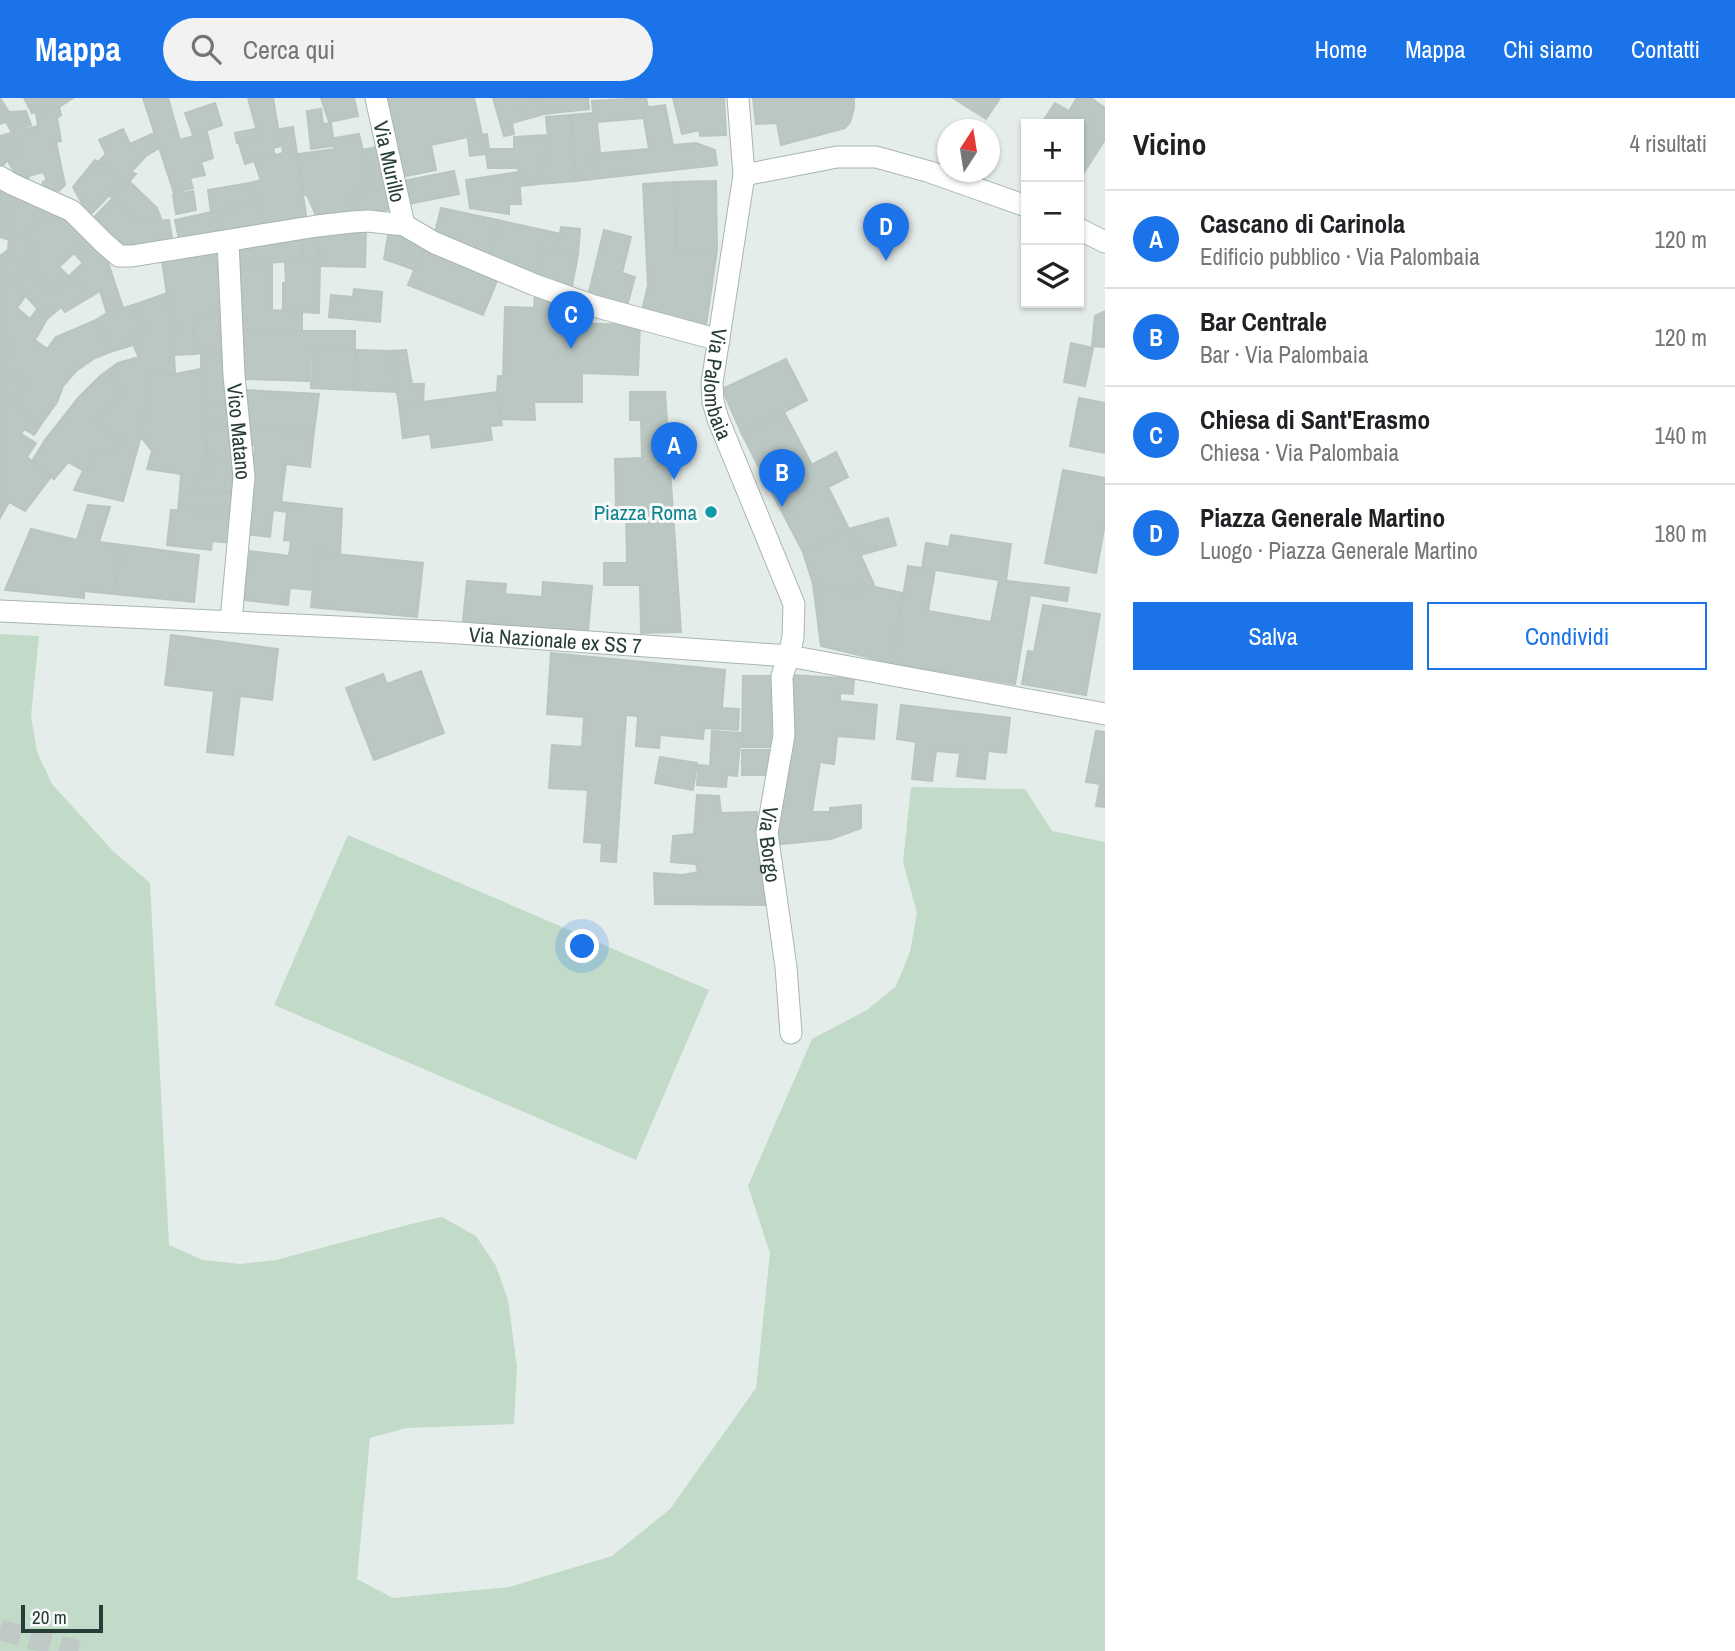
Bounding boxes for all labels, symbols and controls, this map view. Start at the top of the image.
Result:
search box [163,18,653,81]
text: Mappa [35,27,121,71]
icon: search [187,30,225,68]
text: Cerca qui [243,32,335,67]
text: Home [1315,33,1367,65]
text: Mappa [1405,33,1465,65]
text: Chi siamo [1503,33,1593,65]
text: Contatti [1631,33,1700,65]
street label: Via Murillo [367,118,413,205]
north arrow [937,119,1000,182]
map controls [1021,119,1084,308]
button: + [1021,119,1084,182]
text: Vicino [1133,124,1206,164]
text: 4 risultati [1629,128,1707,159]
button: − [1021,182,1084,245]
pin: D [863,203,909,261]
text: Cascano di Carinola [1200,206,1405,241]
text: A [1149,224,1163,255]
text: 120 m [1655,224,1707,255]
text: Edificio pubblico · Via Palombaia [1200,241,1480,272]
button: layers [1021,245,1084,308]
pin: C [548,291,594,349]
text: Bar Centrale [1200,304,1327,339]
text: B [1149,322,1163,353]
text: 120 m [1655,322,1707,353]
street label: Via Palombaia [698,326,740,444]
text: Bar · Via Palombaia [1200,339,1368,370]
street label: Vico Matano [220,382,259,481]
text: Chiesa di Sant'Erasmo [1200,402,1430,437]
text: C [1149,420,1163,451]
text: 140 m [1655,420,1707,451]
pin: A [651,422,697,480]
text: Chiesa · Via Palombaia [1200,437,1399,468]
pin: B [759,449,805,507]
place label: Piazza Roma [594,498,697,527]
text: Piazza Generale Martino [1200,500,1445,535]
marker: Piazza Roma [703,504,719,520]
text: D [1149,518,1163,549]
text: 180 m [1655,518,1707,549]
text: Luogo · Piazza Generale Martino [1200,535,1478,566]
button: Salva [1133,602,1413,670]
button: Condividi [1427,602,1707,670]
street label: Via Nazionale ex SS 7 [468,619,643,660]
street label: Via Borgo [752,804,788,884]
your location [565,929,599,963]
scale bar [21,1602,103,1634]
text: 20 m [32,1604,67,1630]

